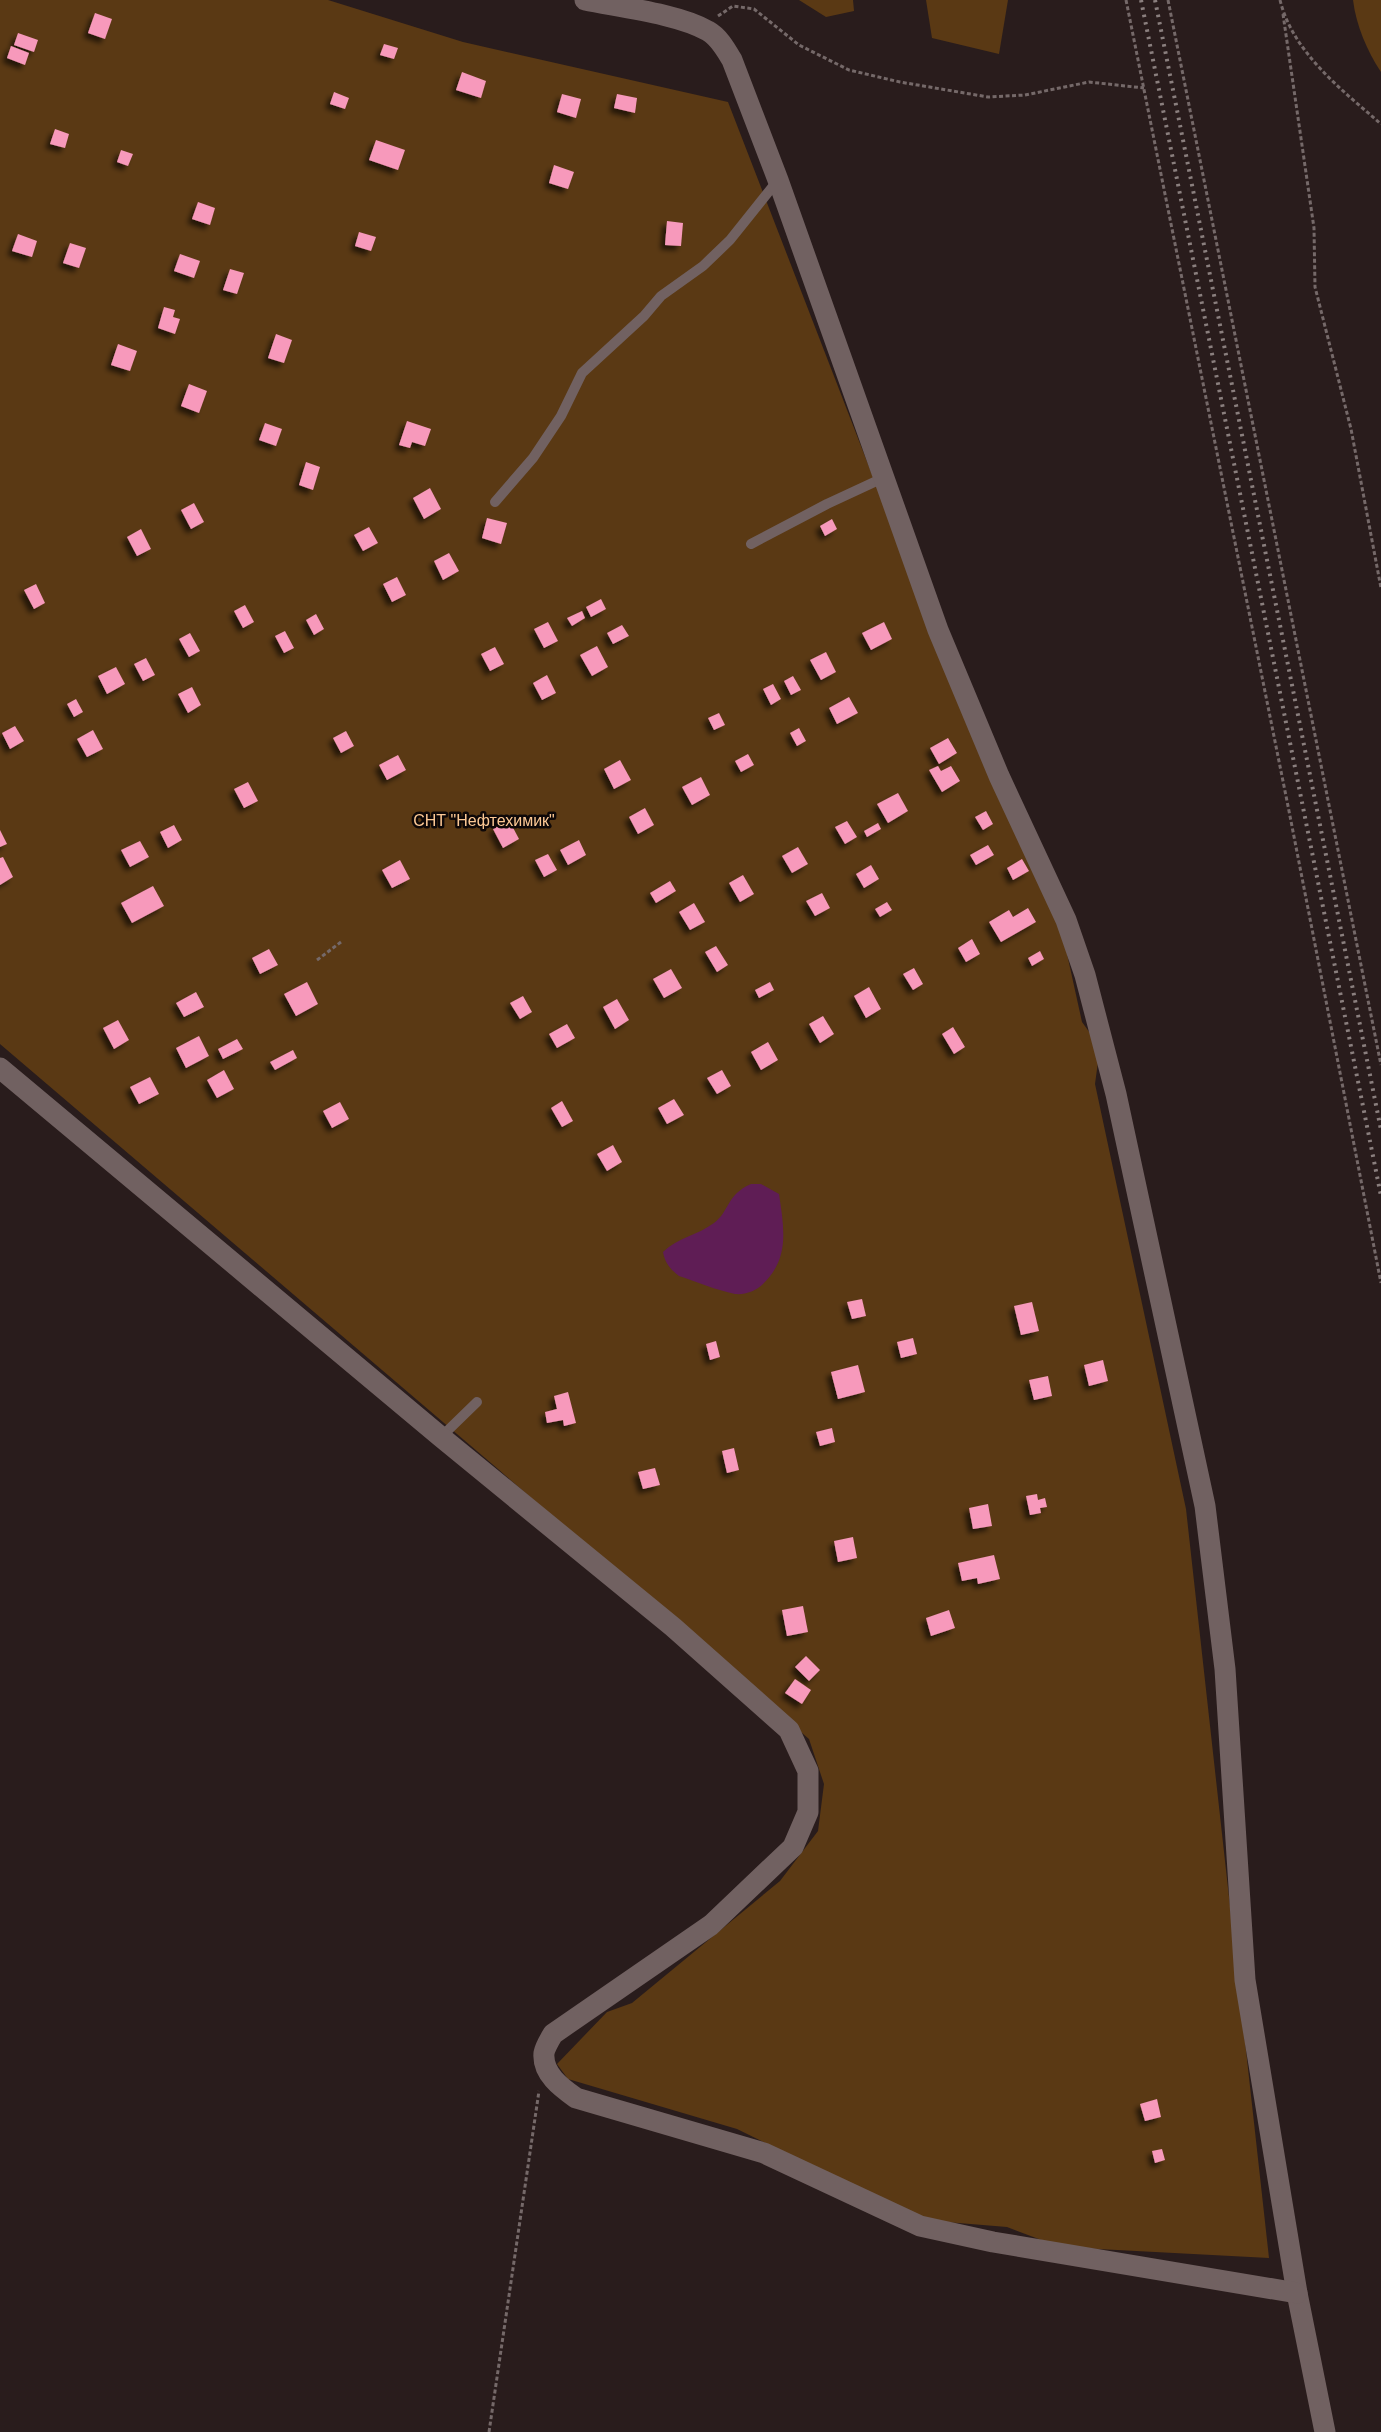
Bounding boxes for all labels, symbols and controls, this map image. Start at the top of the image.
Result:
park label: СНТ "Нефтехимик" [413,812,555,829]

